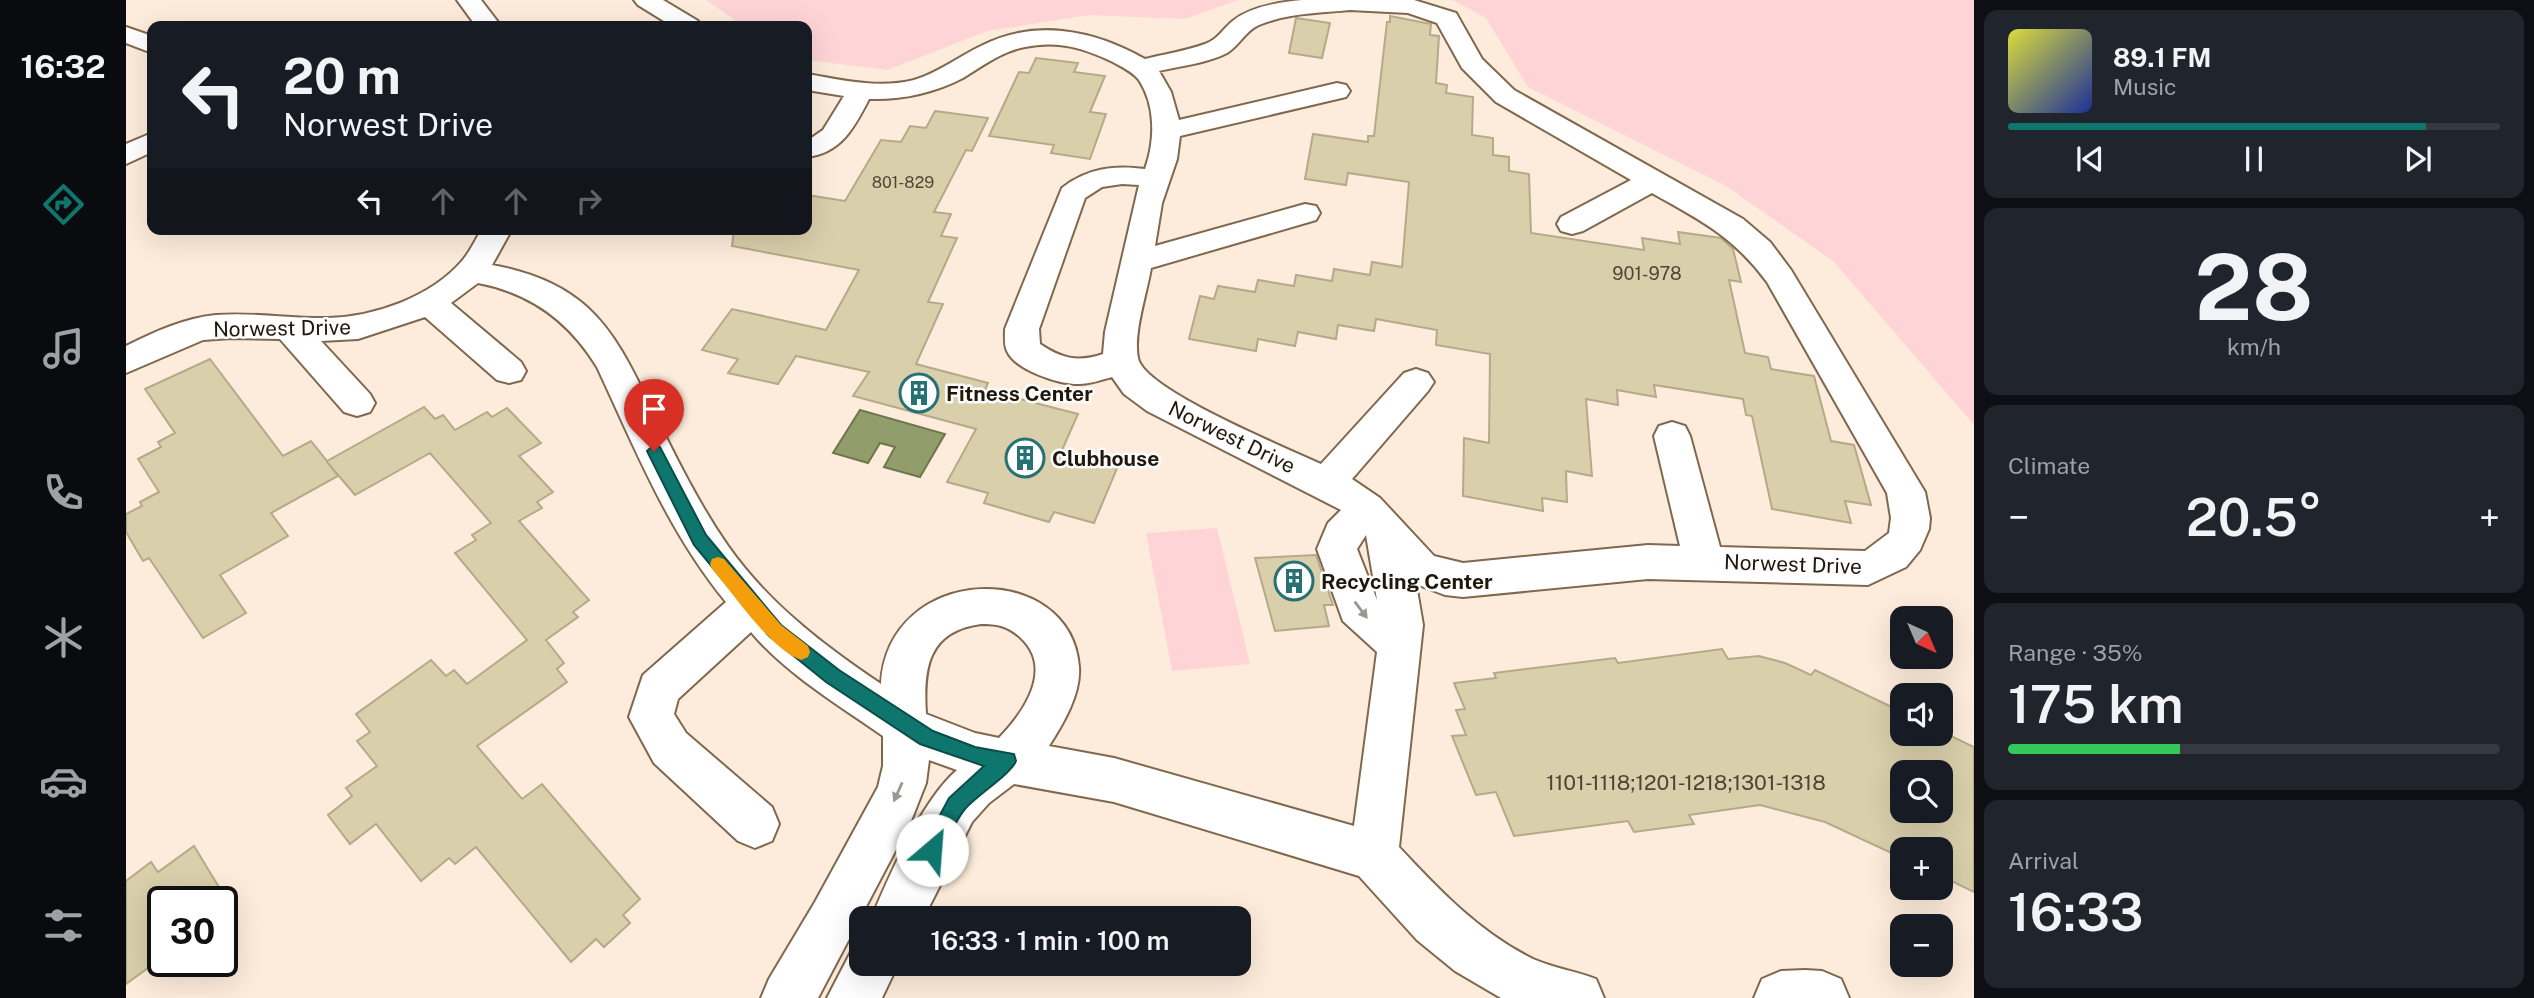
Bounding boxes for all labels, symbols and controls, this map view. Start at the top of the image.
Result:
text: 89.1 FM [2113,42,2211,73]
text: 20 m [283,47,401,105]
text: 16:32 [20,48,106,85]
icon: left [168,49,259,140]
text: Music [2113,73,2177,100]
text: Norwest Drive [283,106,493,143]
icon: previous [2071,140,2109,178]
icon: pause [2235,140,2273,178]
icon: next [2399,140,2437,178]
house number: 801-829 [872,173,934,192]
icon: directions [39,180,88,229]
icon: left [351,182,389,220]
icon: ahead [424,182,462,220]
icon: ahead [497,182,535,220]
icon: right [570,182,608,220]
text: 28 [2195,234,2313,340]
house number: 901-978 [1612,263,1682,284]
street label: Norwest Drive [213,314,351,342]
icon: music [39,324,88,373]
text: km/h [2227,333,2281,360]
building icon: Fitness Center [898,372,940,414]
pin [624,379,684,451]
place label: Fitness Center [946,381,1093,406]
icon: arrive [635,390,673,428]
street label: Norwest Drive [1165,396,1299,478]
building icon: Clubhouse [1004,437,1046,479]
place label: Clubhouse [1052,446,1159,471]
text: Climate [2008,452,2090,479]
icon: phone [39,468,88,517]
text: 20.5° [2186,487,2322,548]
text: − [2008,495,2029,540]
text: + [2479,495,2500,540]
street label: Norwest Drive [1724,549,1862,579]
building icon: Recycling Center [1273,560,1315,602]
place label: Recycling Center [1321,569,1493,594]
one-way arrow [1354,601,1369,619]
north arrow [1890,606,1953,668]
map controls [1890,606,1953,977]
icon: climate [39,613,88,662]
text: Range · 35% [2008,639,2142,666]
text: 175 km [2008,674,2184,735]
button: sound [1890,683,1953,746]
icon: car [39,757,88,806]
button: search [1890,760,1953,823]
house number: 1101-1118;1201-1218;1301-1318 [1546,770,1826,795]
one-way arrow [892,782,904,802]
position arrow [895,813,969,887]
button: + [1890,837,1953,900]
text: Arrival [2008,847,2079,874]
text: 16:33 [2008,882,2143,943]
speed limit sign: 30 [147,886,238,977]
icon: filters [39,901,88,950]
button: − [1890,914,1953,977]
text: 16:33 · 1 min · 100 m [931,925,1169,956]

